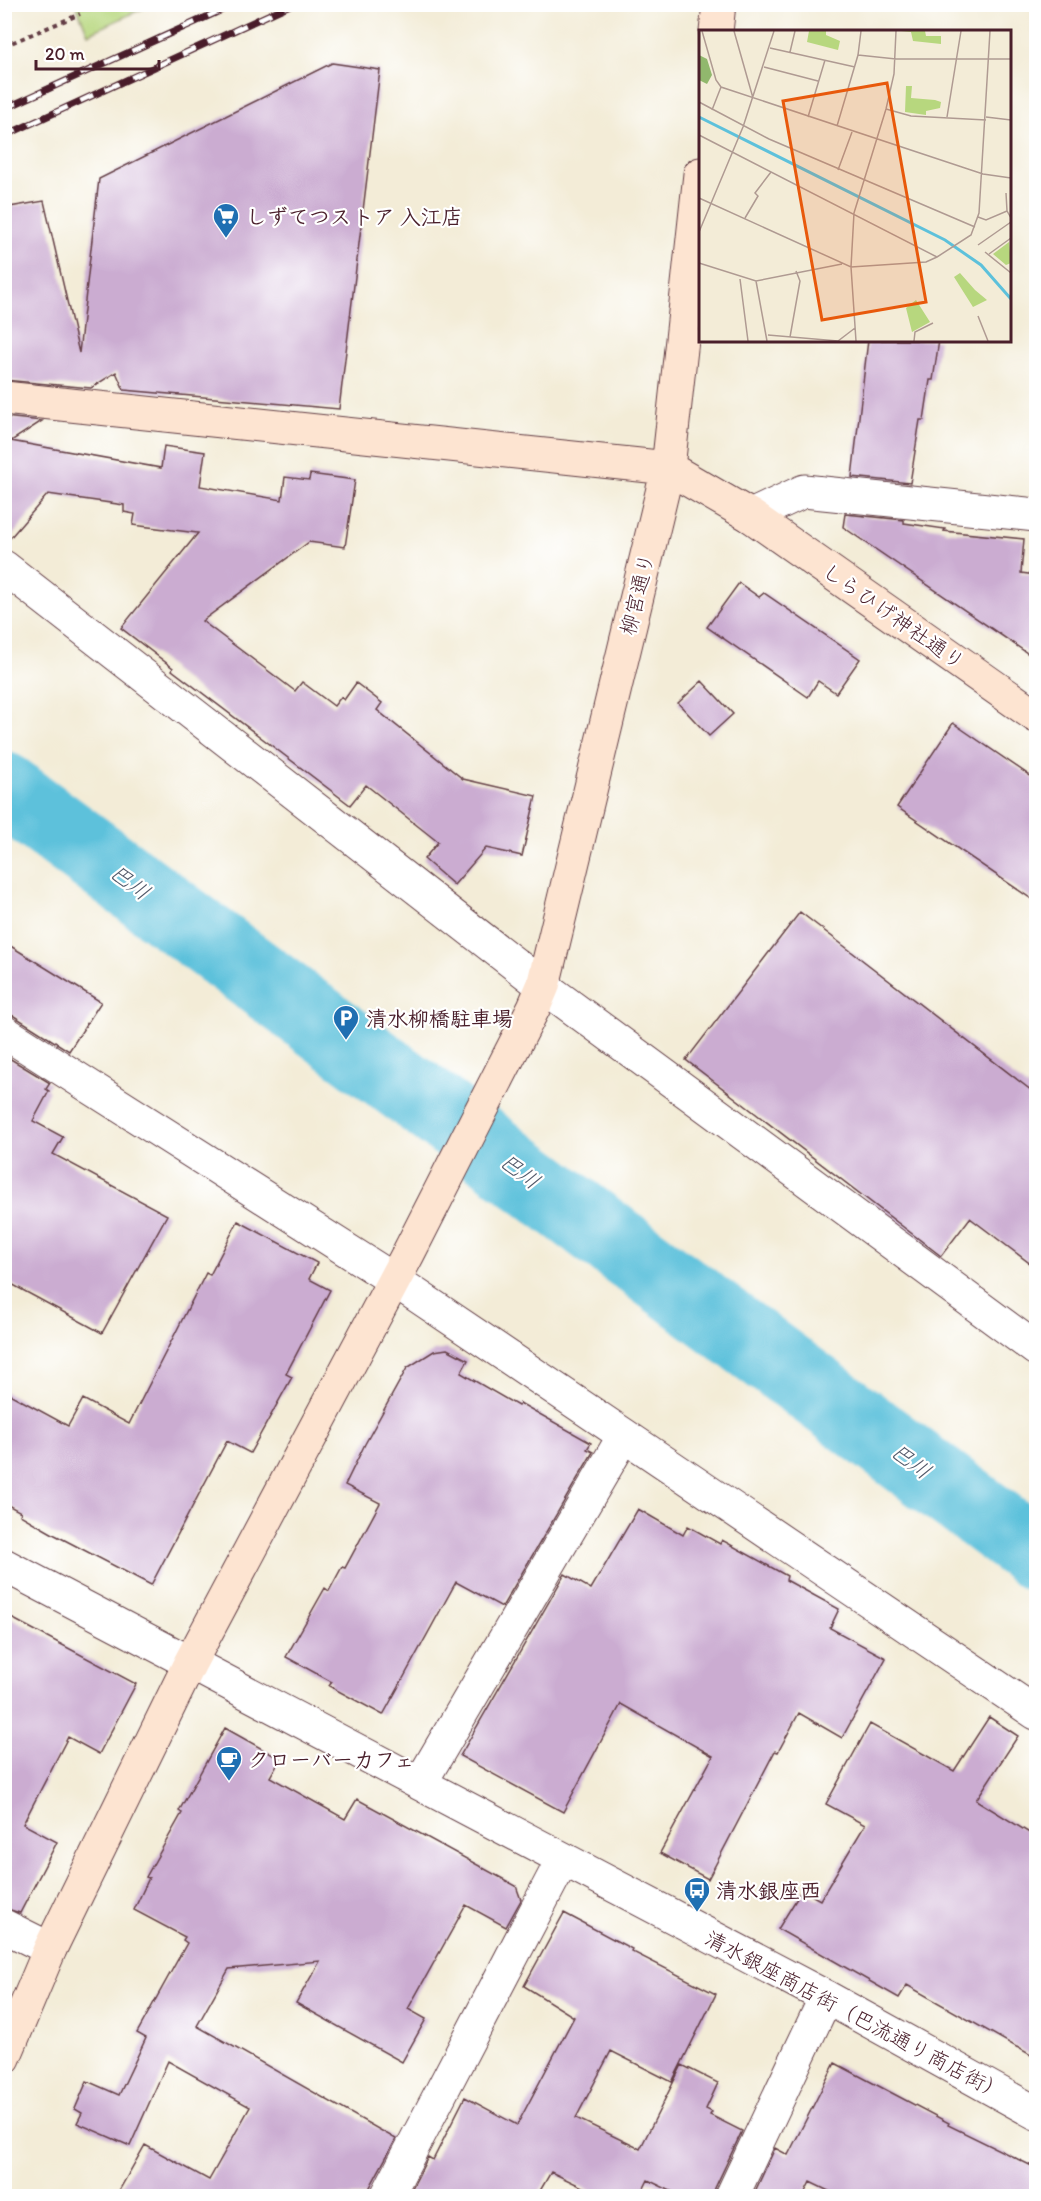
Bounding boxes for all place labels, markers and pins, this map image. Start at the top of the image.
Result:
supermarket icon: しずてつストア 入江店 [211,201,241,239]
place label: しずてつストア 入江店 [246,204,462,229]
parking icon: 清水柳橋駐車場 [331,1003,361,1041]
place label: 清水柳橋駐車場 [366,1006,513,1031]
cafe icon: クローバーカフェ [214,1744,244,1782]
place label: クローバーカフェ [248,1747,415,1772]
bus stop icon: 清水銀座西 [682,1875,712,1913]
place label: 清水銀座西 [716,1878,821,1903]

